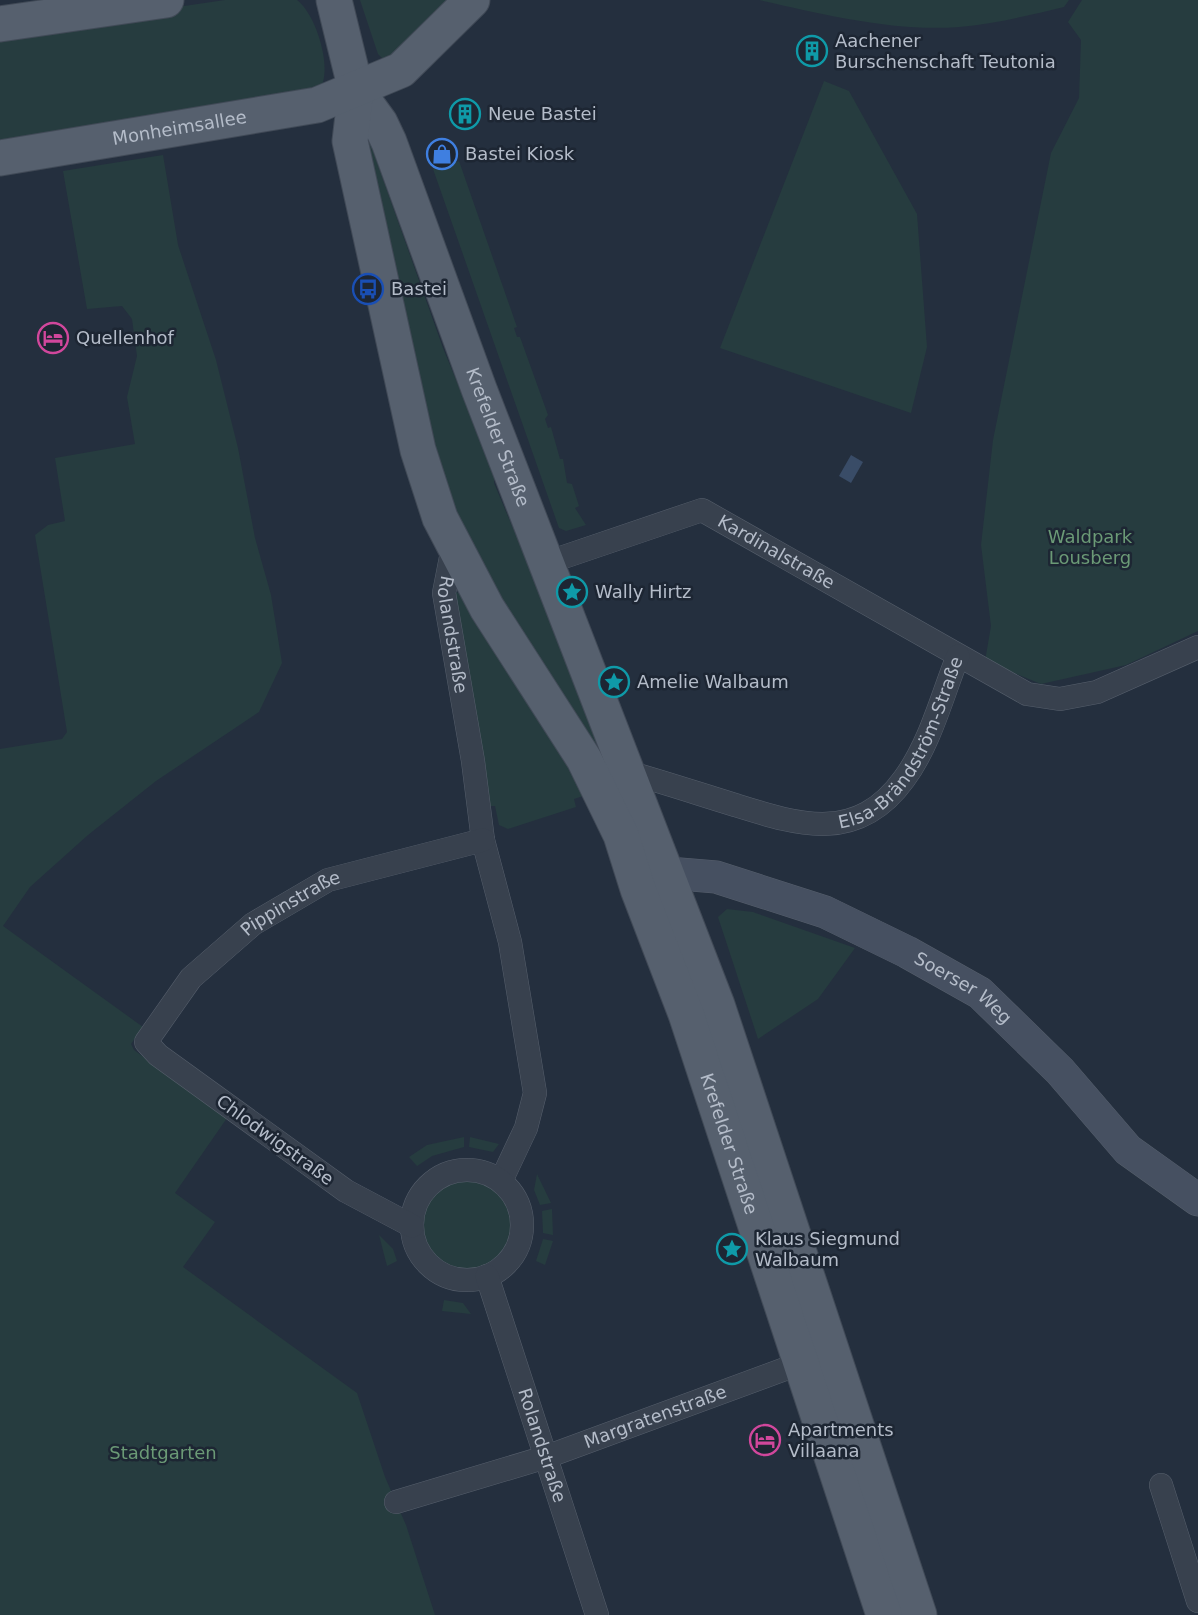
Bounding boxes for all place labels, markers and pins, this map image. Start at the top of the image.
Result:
place label: Aachener Burschenschaft Teutonia [835,30,1056,72]
building icon: Aachener Burschenschaft Teutonia [795,34,829,68]
building icon: Neue Bastei [448,97,482,131]
place label: Neue Bastei [488,103,597,124]
shop icon: Bastei Kiosk [425,137,459,171]
place label: Bastei Kiosk [465,143,575,164]
bus stop icon: Bastei [351,272,385,306]
place label: Bastei [391,278,447,299]
hotel icon: Quellenhof [36,321,70,355]
place label: Quellenhof [76,327,175,348]
place icon: Wally Hirtz [555,575,589,609]
place label: Wally Hirtz [595,581,692,602]
place icon: Amelie Walbaum [597,665,631,699]
place label: Amelie Walbaum [637,671,789,692]
place label: Klaus Siegmund Walbaum [755,1228,900,1270]
place icon: Klaus Siegmund Walbaum [715,1232,749,1266]
place label: Apartments Villaana [788,1419,894,1461]
hotel icon: Apartments Villaana [748,1423,782,1457]

